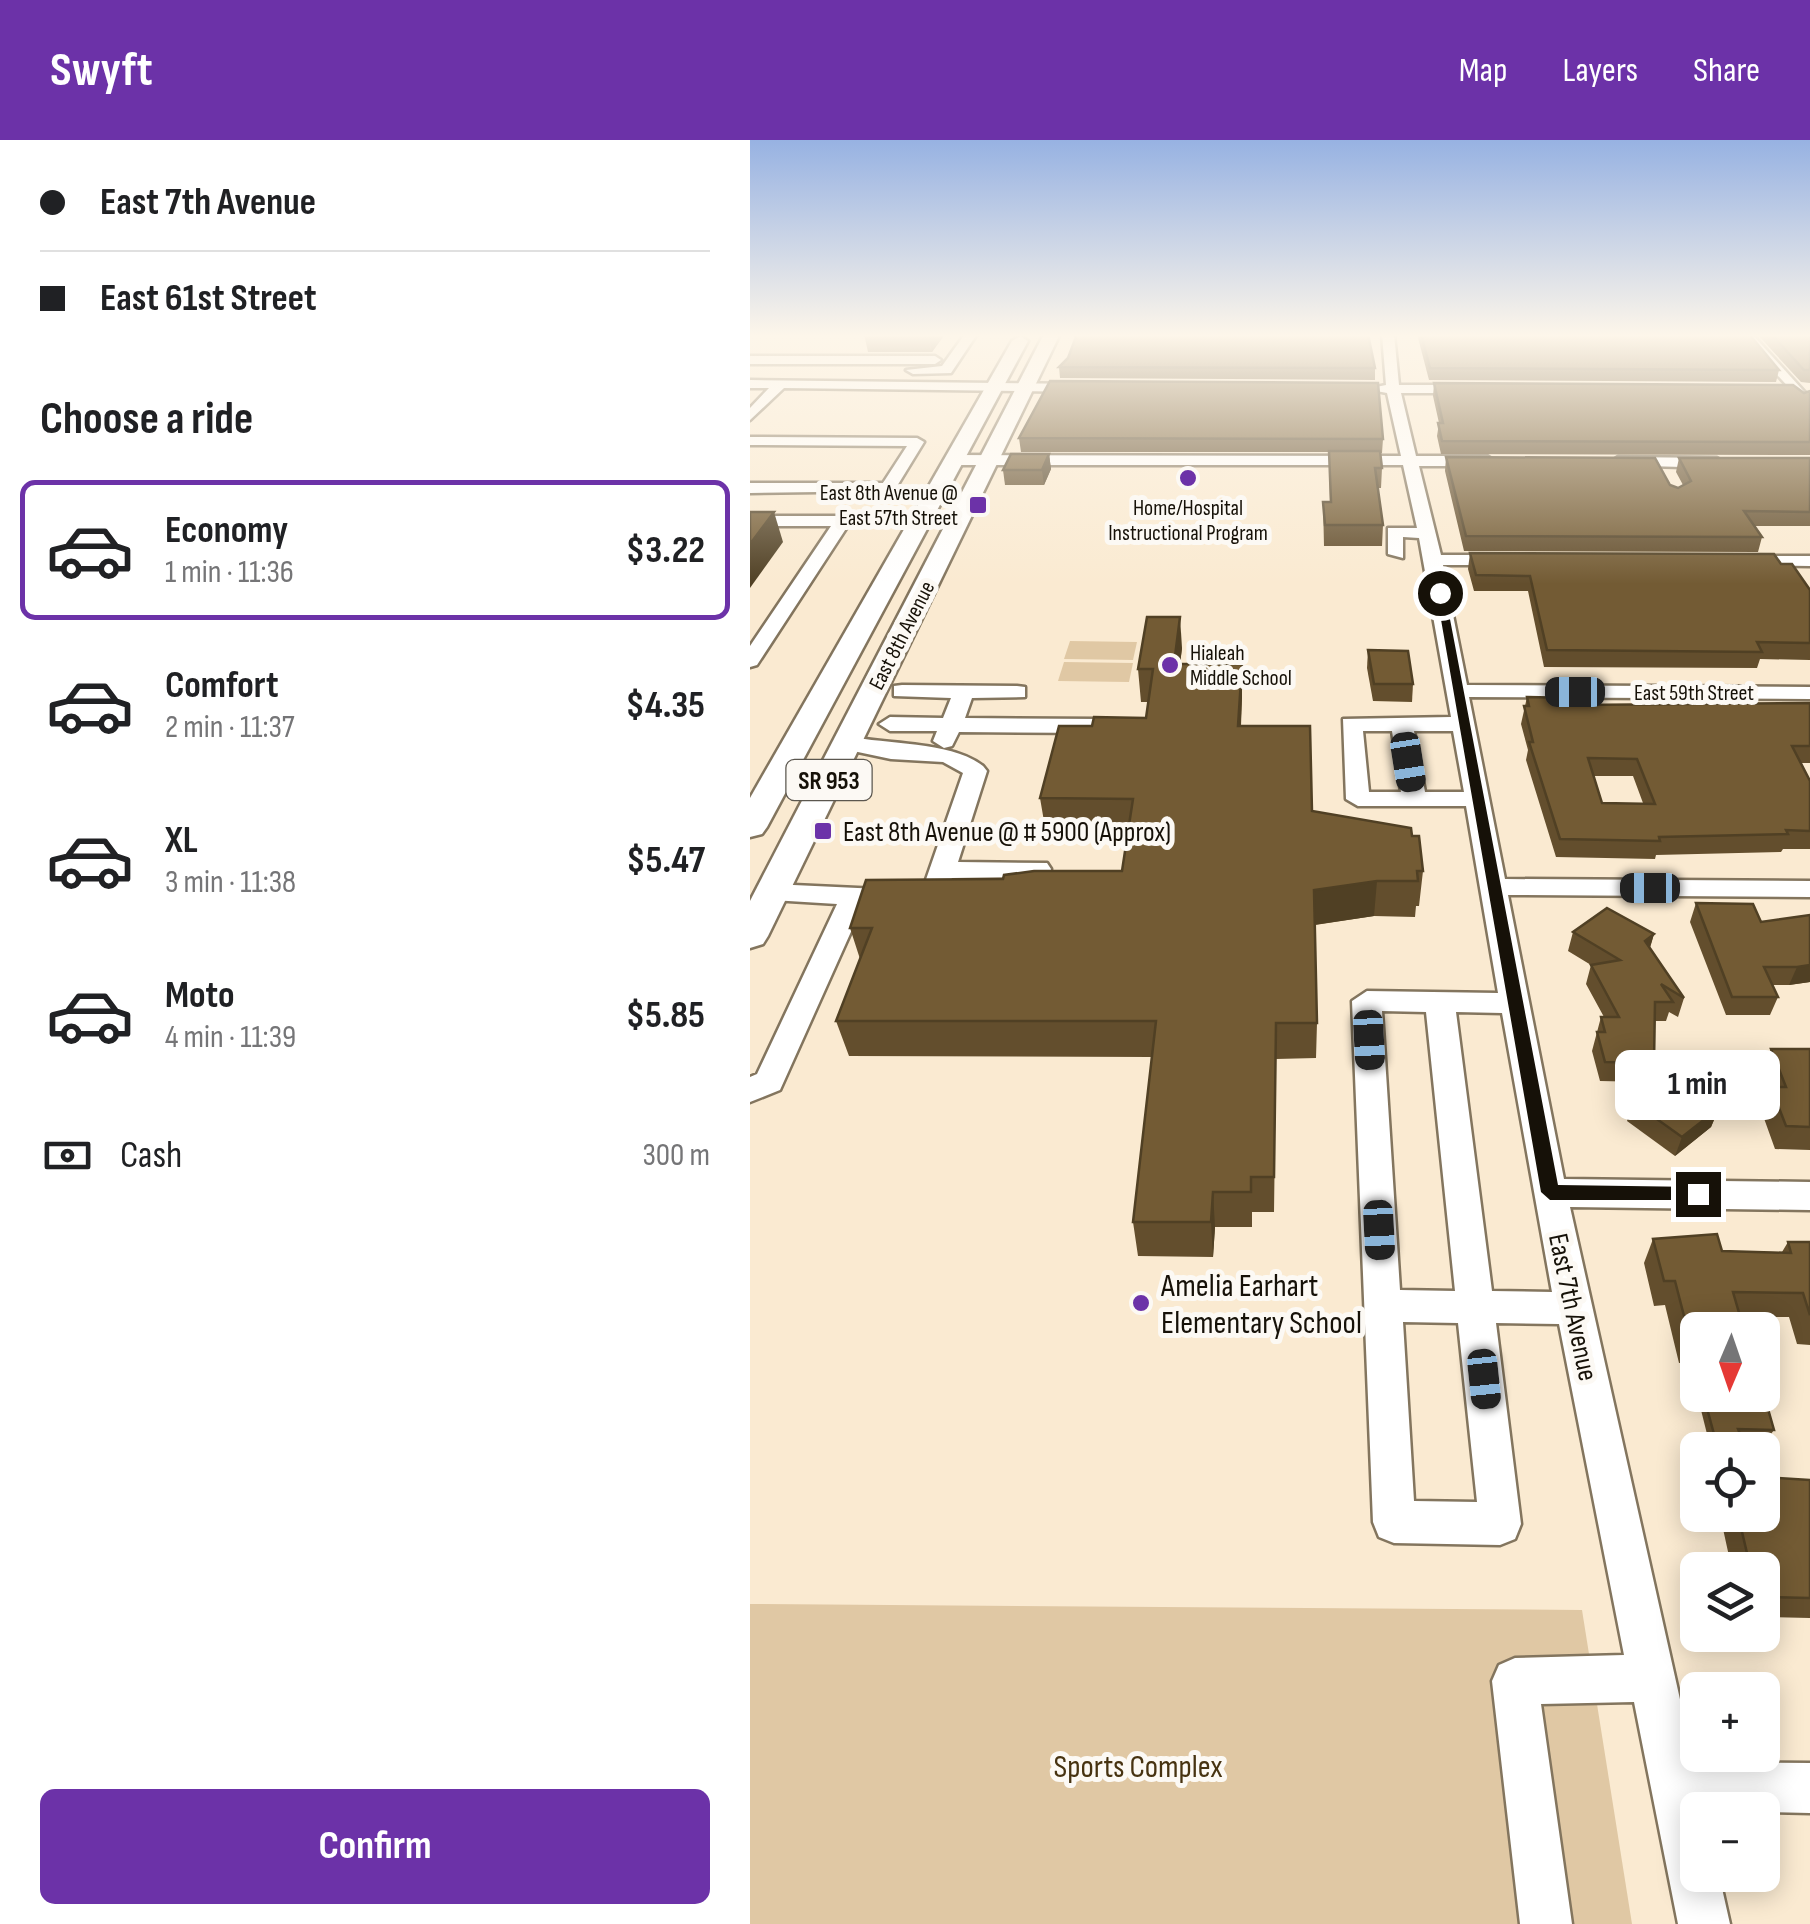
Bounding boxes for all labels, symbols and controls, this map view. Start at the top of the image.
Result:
text: Swyft [50,42,153,99]
text: Map [1459,49,1507,92]
text: Layers [1562,49,1638,92]
text: Share [1693,49,1760,92]
text: East 7th Avenue [100,180,316,225]
text: East 61st Street [100,276,317,321]
text: Choose a ride [40,392,253,447]
marker: Home/Hospital Instructional Program [1177,467,1199,489]
place label: East 8th Avenue @ East 57th Street [820,480,958,532]
marker: East 8th Avenue @ East 57th Street [967,494,989,516]
place label: Home/Hospital Instructional Program [1108,495,1268,547]
icon: car [45,505,135,595]
text: Economy [165,508,288,553]
text: $3.22 [626,528,705,573]
text: 1 min · 11:36 [165,553,294,592]
route start [1418,571,1463,616]
street label: East 8th Avenue [863,577,941,695]
place label: Hialeah Middle School [1190,640,1292,692]
marker: Hialeah Middle School [1159,654,1181,676]
icon: car [45,660,135,750]
text: Comfort [165,663,279,708]
car [1545,677,1605,707]
street label: East 59th Street [1634,680,1754,707]
text: $4.35 [625,683,705,728]
text: 2 min · 11:37 [165,708,295,747]
car [1388,730,1428,794]
road number: SR 953 [786,760,872,800]
icon: car [45,815,135,905]
place label: East 8th Avenue @ # 5900 (Approx) [843,816,1171,849]
text: XL [165,818,198,863]
marker: East 8th Avenue @ # 5900 (Approx) [812,820,834,842]
text: $5.47 [626,838,705,883]
text: 3 min · 11:38 [165,863,296,902]
car [1620,873,1680,903]
icon: car [45,970,135,1060]
text: Moto [165,973,235,1018]
text: $5.85 [626,993,705,1038]
car [1352,1009,1386,1071]
text: 4 min · 11:39 [165,1018,296,1057]
callout: 1 min [1616,1049,1780,1119]
text: 1 min [1668,1065,1727,1104]
icon: cash [40,1128,95,1183]
text: Cash [120,1133,182,1178]
text: 300 m [642,1136,710,1175]
route end [1676,1172,1721,1217]
car [1362,1199,1396,1261]
street label: East 7th Avenue [1541,1231,1604,1384]
place label: Amelia Earhart Elementary School [1160,1267,1362,1343]
marker: Amelia Earhart Elementary School [1130,1292,1152,1314]
north arrow [1680,1312,1780,1412]
map controls [1680,1312,1780,1892]
car [1466,1348,1502,1410]
button: locate [1680,1432,1780,1532]
button: layers [1680,1552,1780,1652]
button: + [1680,1672,1780,1772]
park label: Sports Complex [1054,1748,1222,1787]
button: Confirm [40,1789,710,1904]
button: − [1680,1792,1780,1892]

